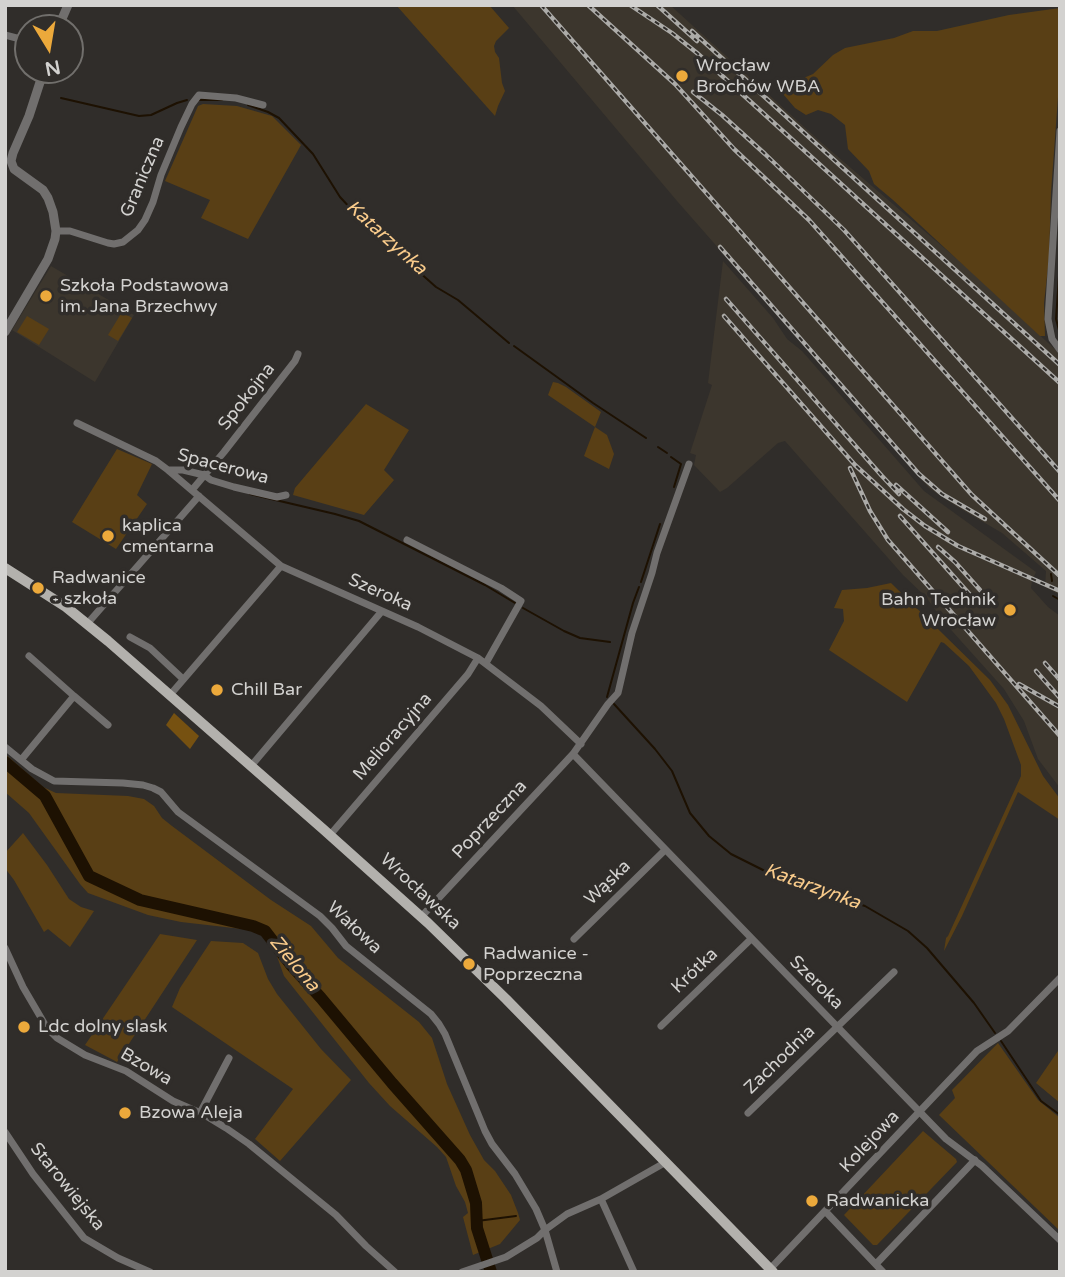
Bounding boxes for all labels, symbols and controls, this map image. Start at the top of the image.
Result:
north arrow [14,14,84,84]
text: N [43,55,62,80]
place label: Wrocław Brochów WBA [696,55,820,98]
marker: Wrocław Brochów WBA [674,68,690,84]
street label: Graniczna [116,133,170,221]
water label: Katarzynka [341,196,431,280]
place label: Szkoła Podstawowa im. Jana Brzechwy [60,275,229,318]
marker: Szkoła Podstawowa im. Jana Brzechwy [38,288,54,304]
street label: Spokojna [214,359,280,435]
street label: Spacerowa [175,444,271,490]
place label: kaplica cmentarna [122,515,214,558]
marker: kaplica cmentarna [100,528,116,544]
place label: Radwanice - szkoła [52,567,146,610]
street label: Szeroka [345,569,415,617]
marker: Radwanice - szkoła [30,580,46,596]
place label: Bahn Technik Wrocław [881,589,996,632]
marker: Bahn Technik Wrocław [1002,602,1018,618]
place label: Chill Bar [231,679,302,701]
marker: Chill Bar [209,682,225,698]
street label: Melioracyjna [349,689,437,785]
street label: Poprzeczna [448,776,532,864]
street label: Wrocławska [375,849,465,935]
street label: Wąska [580,856,636,910]
water label: Katarzynka [761,859,863,915]
street label: Wałowa [322,897,386,959]
water label: Zielona [264,931,324,997]
place label: Radwanice - Poprzeczna [483,943,589,986]
street label: Krótka [667,944,723,998]
street label: Szeroka [784,951,848,1015]
marker: Radwanice - Poprzeczna [461,956,477,972]
place label: Ldc dolny slask [38,1016,168,1038]
marker: Ldc dolny slask [16,1019,32,1035]
street label: Zachodnia [740,1021,820,1099]
street label: Bzowa [116,1044,176,1090]
place label: Bzowa Aleja [139,1102,243,1124]
marker: Bzowa Aleja [117,1105,133,1121]
street label: Kolejowa [836,1106,904,1178]
street label: Starowiejska [25,1139,109,1235]
place label: Radwanicka [826,1190,929,1212]
marker: Radwanicka [804,1193,820,1209]

